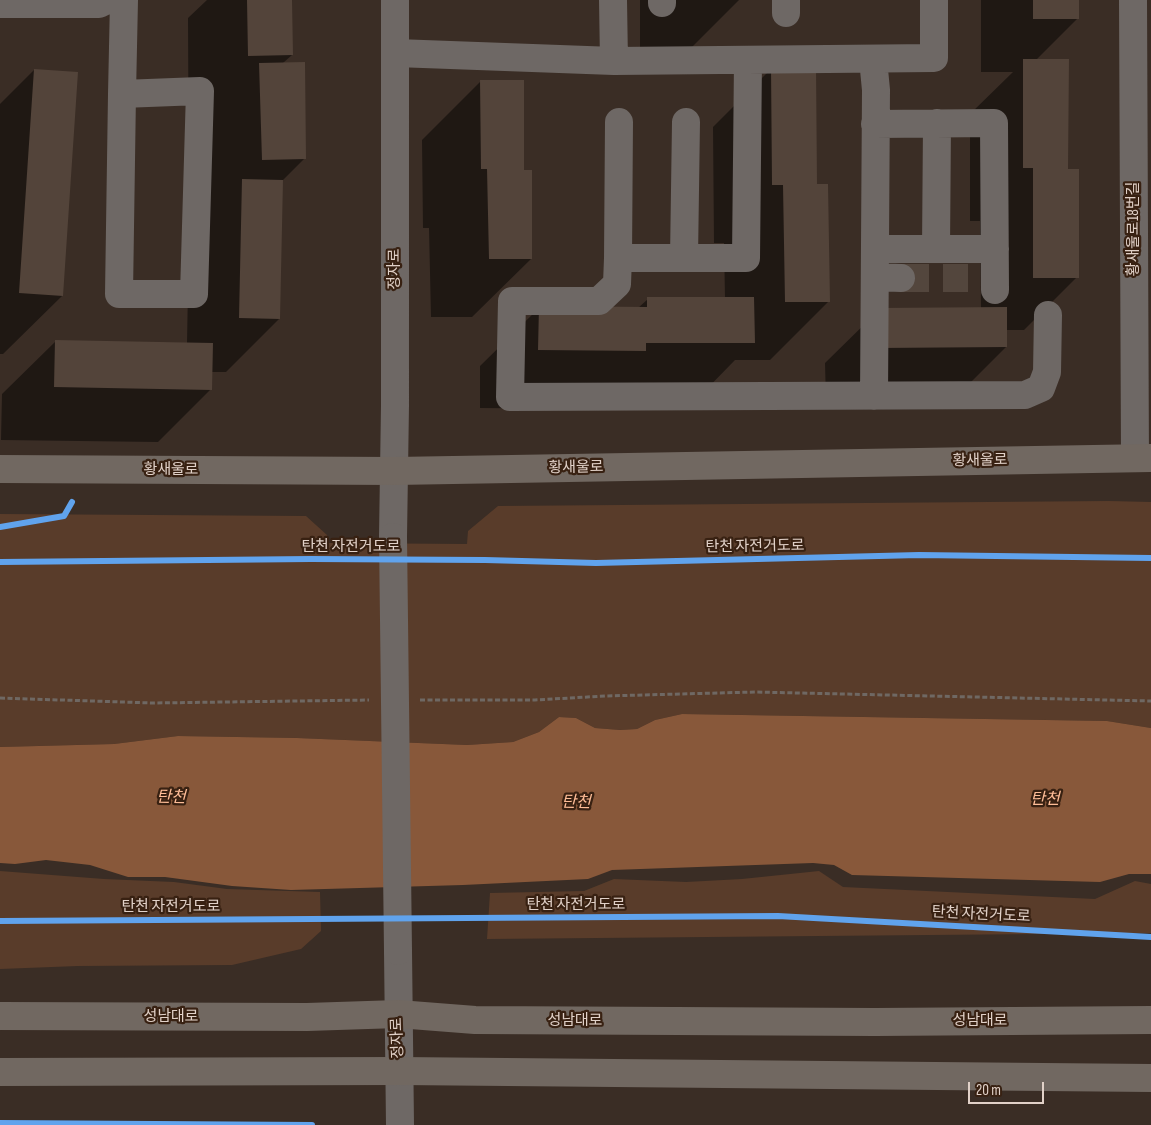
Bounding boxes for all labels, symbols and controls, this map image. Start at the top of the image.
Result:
street label: 황새울로18번길 [1125,182,1143,276]
street label: 정자로 [386,248,404,290]
street label: 황새울로 [952,452,1008,470]
street label: 황새울로 [548,459,604,477]
street label: 황새울로 [143,461,199,479]
street label: 탄천 자전거도로 [705,537,805,557]
street label: 탄천 자전거도로 [302,538,400,556]
water label: 탄천 [156,788,186,808]
water label: 탄천 [1030,790,1060,810]
water label: 탄천 [561,793,591,813]
street label: 탄천 자전거도로 [527,896,625,914]
street label: 탄천 자전거도로 [122,898,220,916]
street label: 탄천 자전거도로 [931,903,1031,927]
street label: 성남대로 [143,1008,199,1026]
street label: 성남대로 [547,1012,603,1030]
street label: 성남대로 [952,1012,1008,1030]
street label: 정자로 [388,1017,408,1059]
scale bar [971,1072,1047,1104]
text: 20 m [976,1081,1001,1100]

